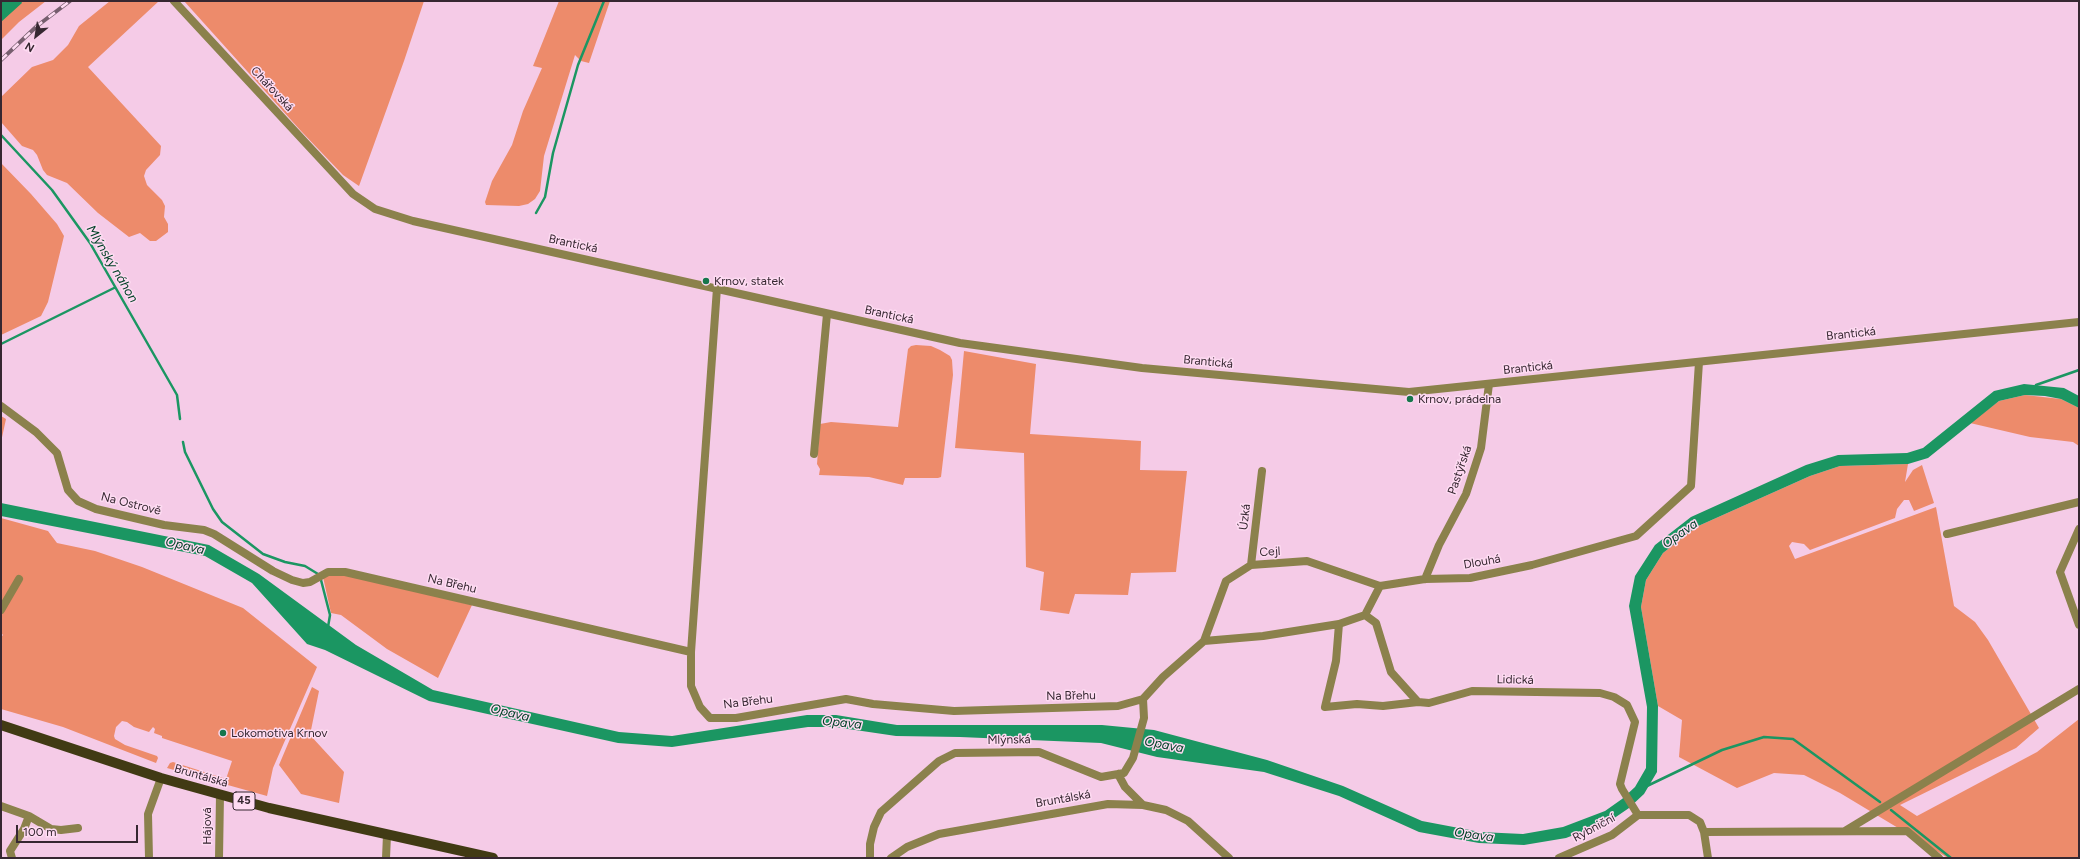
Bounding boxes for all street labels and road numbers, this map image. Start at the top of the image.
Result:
street label: Chářovská [248,64,296,114]
street label: Brantická [547,232,599,256]
street label: Brantická [863,303,915,327]
street label: Brantická [1825,324,1877,344]
street label: Brantická [1183,353,1233,371]
street label: Brantická [1502,358,1554,378]
street label: Pastýřská [1445,444,1475,496]
street label: Na Ostrově [99,490,163,518]
street label: Úzká [1236,503,1254,531]
street label: Cejl [1259,544,1281,560]
street label: Dlouhá [1462,552,1502,572]
street label: Na Břehu [426,571,478,597]
street label: Lidická [1496,672,1534,688]
street label: Na Břehu [1046,688,1096,704]
street label: Na Břehu [722,692,774,712]
street label: Mlýnská [987,732,1031,748]
street label: Bruntálská [172,761,230,791]
street label: Bruntálská [1034,787,1092,811]
road number: 45 [233,792,255,810]
street label: Hájová [200,807,214,845]
street label: Rybniční [1570,811,1618,845]

